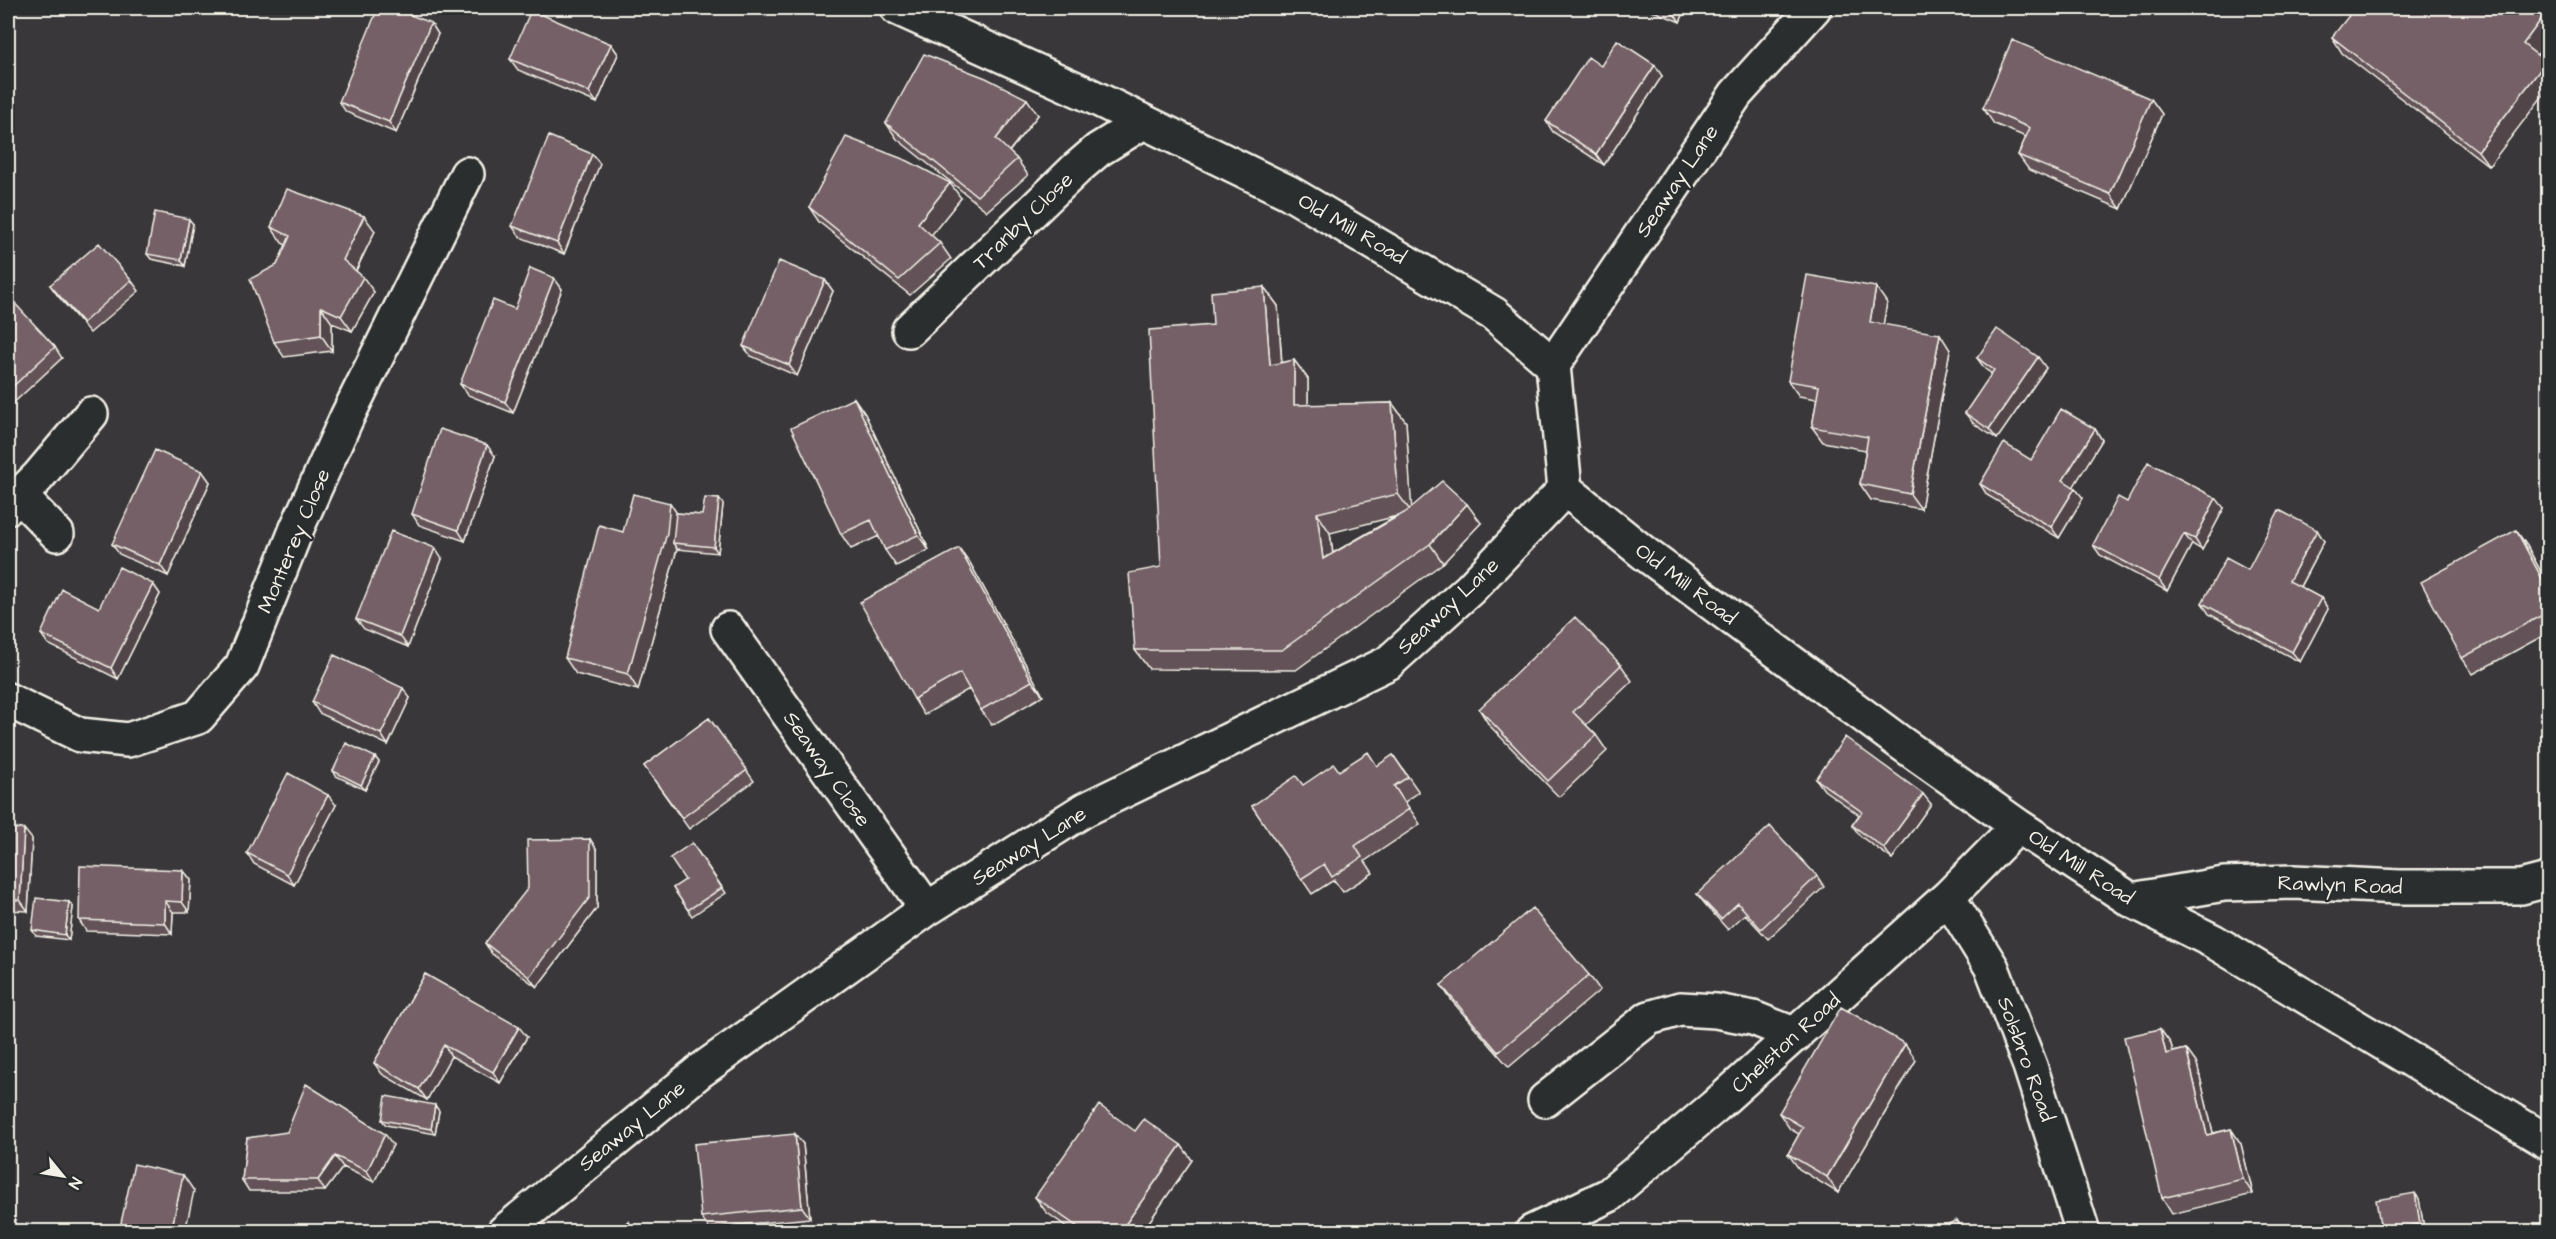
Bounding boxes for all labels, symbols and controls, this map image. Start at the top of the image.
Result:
street label: Seaway Lane [1629,119,1727,244]
street label: Tranby Close [966,166,1081,278]
street label: Old Mill Road [1293,186,1412,272]
street label: Monterey Close [251,464,339,618]
street label: Old Mill Road [1629,536,1743,632]
street label: Seaway Lane [1390,551,1507,662]
street label: Seaway Close [775,705,878,834]
street label: Seaway Lane [966,799,1093,894]
street label: Old Mill Road [2023,822,2140,912]
street label: Rawlyn Road [2277,868,2403,904]
street label: Chelston Road [1725,986,1847,1100]
street label: Solsbro Road [1990,992,2062,1126]
street label: Seaway Lane [572,1074,693,1180]
north arrow [33,1146,93,1206]
text: N [63,1173,87,1193]

